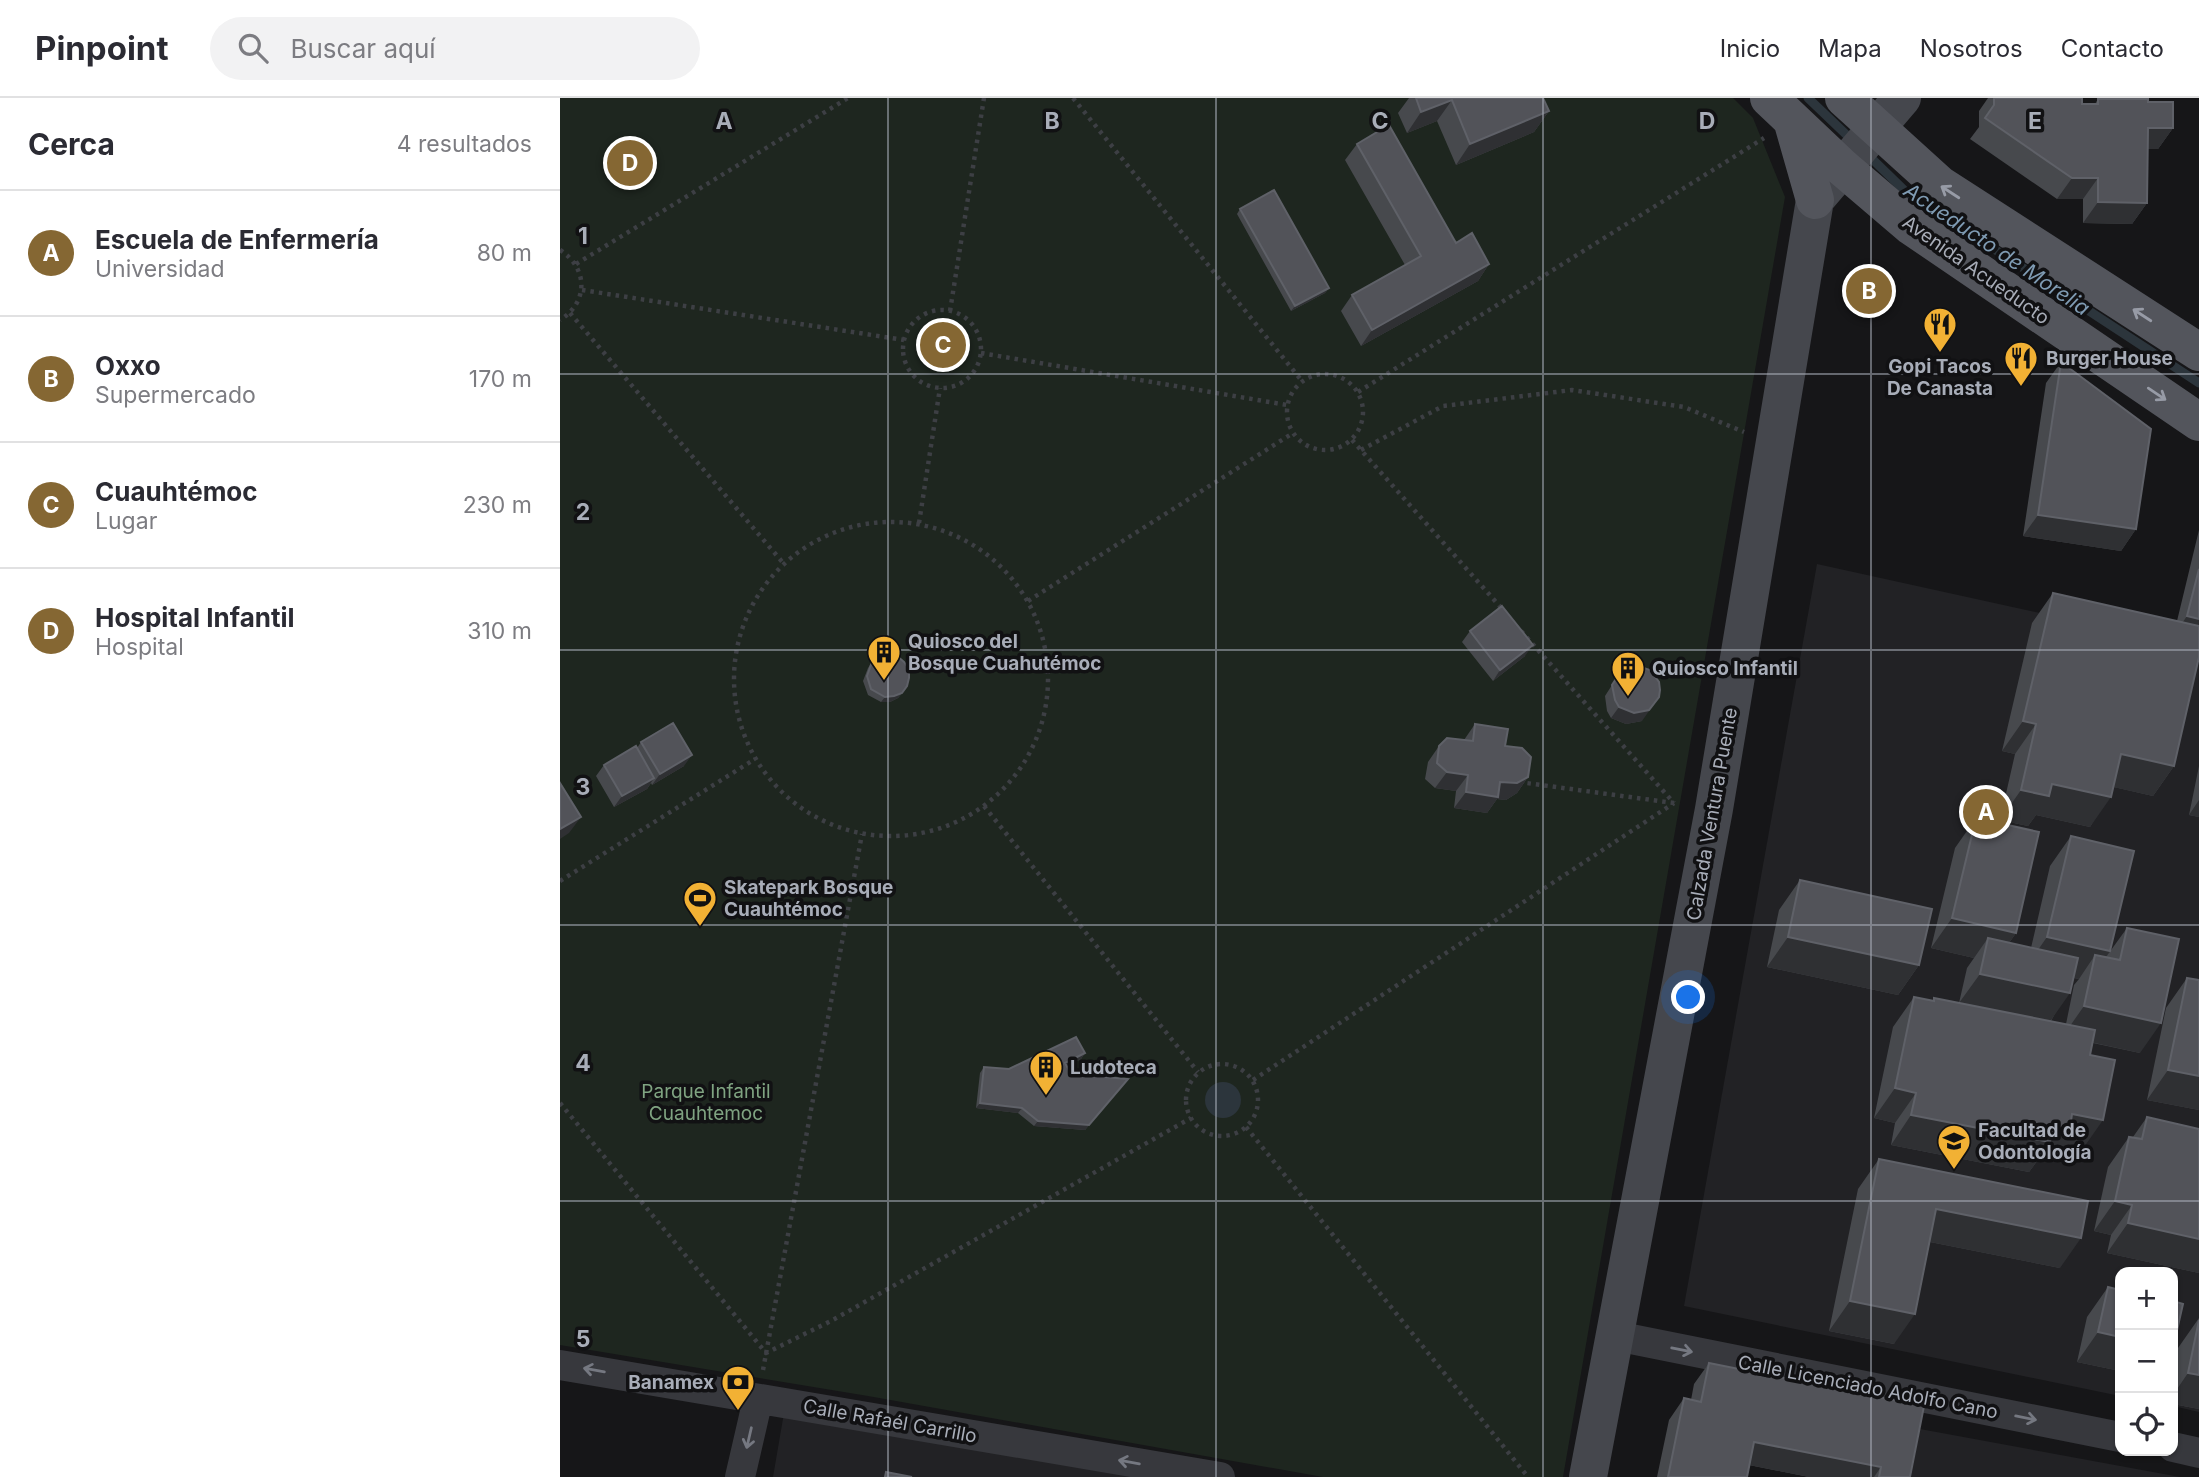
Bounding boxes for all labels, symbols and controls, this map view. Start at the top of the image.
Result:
search box [210,17,700,80]
text: Pinpoint [35,28,168,68]
icon: search [234,29,272,67]
text: Buscar aquí [290,33,436,64]
text: Inicio [1720,34,1780,63]
text: Mapa [1818,34,1882,63]
text: Nosotros [1920,34,2023,63]
text: Contacto [2061,34,2164,63]
text: A [715,107,733,135]
text: B [1044,107,1060,135]
text: C [1371,107,1389,135]
text: D [1699,107,1715,135]
text: E [2028,107,2042,135]
text: Cerca [28,126,115,162]
text: 4 resultados [397,130,532,158]
pin: D [607,137,653,189]
water label: Acueducto de Morelia [1899,177,2095,321]
one-way arrow [1941,185,1961,199]
street label: Avenida Acueducto [1898,211,2054,329]
text: 1 [578,222,588,250]
text: Escuela de Enfermería [95,224,379,255]
text: A [42,239,60,267]
text: 80 m [477,239,532,267]
text: Universidad [95,255,225,283]
pin: B [1846,265,1892,317]
restaurant icon: Gopi Tacos De Canasta [1921,305,1959,354]
one-way arrow [2132,308,2152,322]
pin: C [920,319,966,371]
restaurant icon: Burger House [2002,339,2040,388]
place label: Burger House [2046,347,2173,370]
text: Oxxo [95,350,161,381]
place label: Gopi Tacos De Canasta [1887,355,1993,400]
text: B [43,365,59,393]
text: 170 m [469,365,532,393]
text: Supermercado [95,381,256,409]
one-way arrow [2147,387,2166,401]
text: Cuauhtémoc [95,476,258,507]
text: C [42,491,60,519]
text: 230 m [463,491,532,519]
text: 2 [576,498,590,526]
text: Lugar [95,507,157,535]
text: Hospital Infantil [95,602,295,633]
text: D [43,617,59,645]
text: 310 m [467,617,532,645]
place label: Quiosco del Bosque Cuahutémoc [908,630,1101,675]
text: Hospital [95,633,184,661]
building icon: Quiosco del Bosque Cuahutémoc [865,633,903,682]
building icon: Quiosco Infantil [1609,649,1647,698]
place label: Quiosco Infantil [1652,657,1798,680]
street label: Calzada Ventura Puente [1682,706,1742,922]
text: 3 [576,773,590,801]
pin: A [1963,786,2009,838]
place label: Skatepark Bosque Cuauhtémoc [724,876,893,921]
sports icon: Skatepark Bosque Cuauhtémoc [681,879,719,928]
your location [1671,980,1705,1014]
building icon: Ludoteca [1027,1048,1065,1097]
text: 4 [575,1049,591,1077]
place label: Ludoteca [1070,1056,1157,1079]
park label: Parque Infantil Cuauhtemoc [641,1080,771,1125]
place label: Facultad de Odontología [1978,1119,2092,1164]
school or university icon: Facultad de Odontología [1935,1122,1973,1171]
map controls [2115,1267,2178,1456]
button: + [2115,1267,2178,1330]
text: 5 [576,1325,590,1353]
button: − [2115,1330,2178,1393]
one-way arrow [1670,1343,1693,1357]
street label: Calle Licenciado Adolfo Cano [1736,1350,2000,1424]
one-way arrow [583,1363,606,1377]
bank icon: Banamex [719,1363,757,1412]
place label: Banamex [628,1371,714,1394]
button: locate [2115,1393,2178,1456]
street label: Calle Rafaél Carrillo [801,1394,979,1448]
one-way arrow [2014,1412,2037,1425]
one-way arrow [741,1426,755,1449]
one-way arrow [1118,1454,1140,1468]

